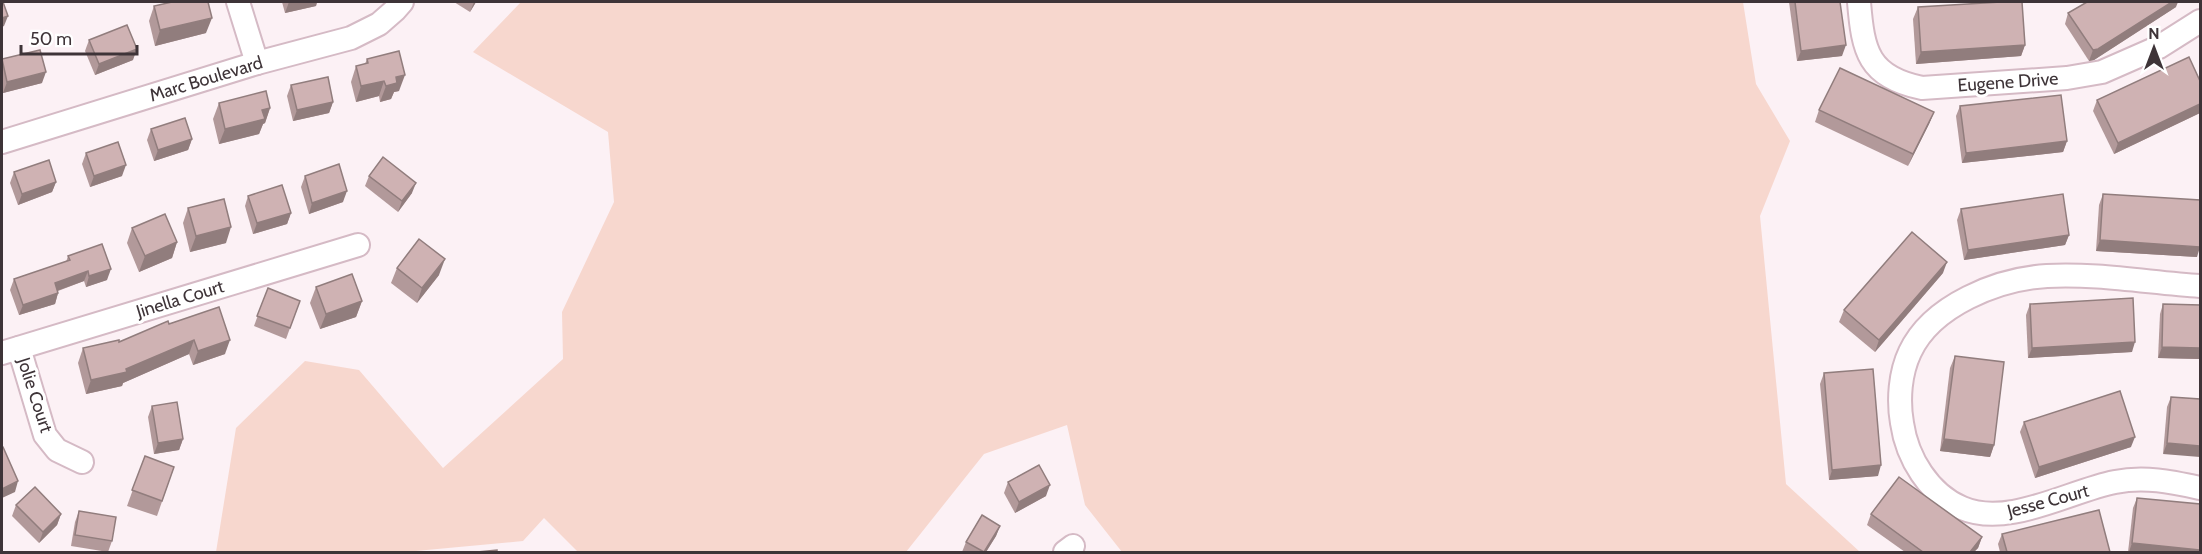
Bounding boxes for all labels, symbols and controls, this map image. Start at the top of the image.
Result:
scale bar [21,18,136,56]
north arrow [2124,18,2184,78]
text: N [2148,24,2160,43]
text: 50 m [30,28,72,50]
street label: Marc Boulevard [147,51,265,107]
street label: Eugene Drive [1957,68,2059,96]
street label: Jinella Court [132,275,227,323]
street label: Jolie Court [12,354,57,435]
street label: Jesse Court [2004,480,2091,523]

